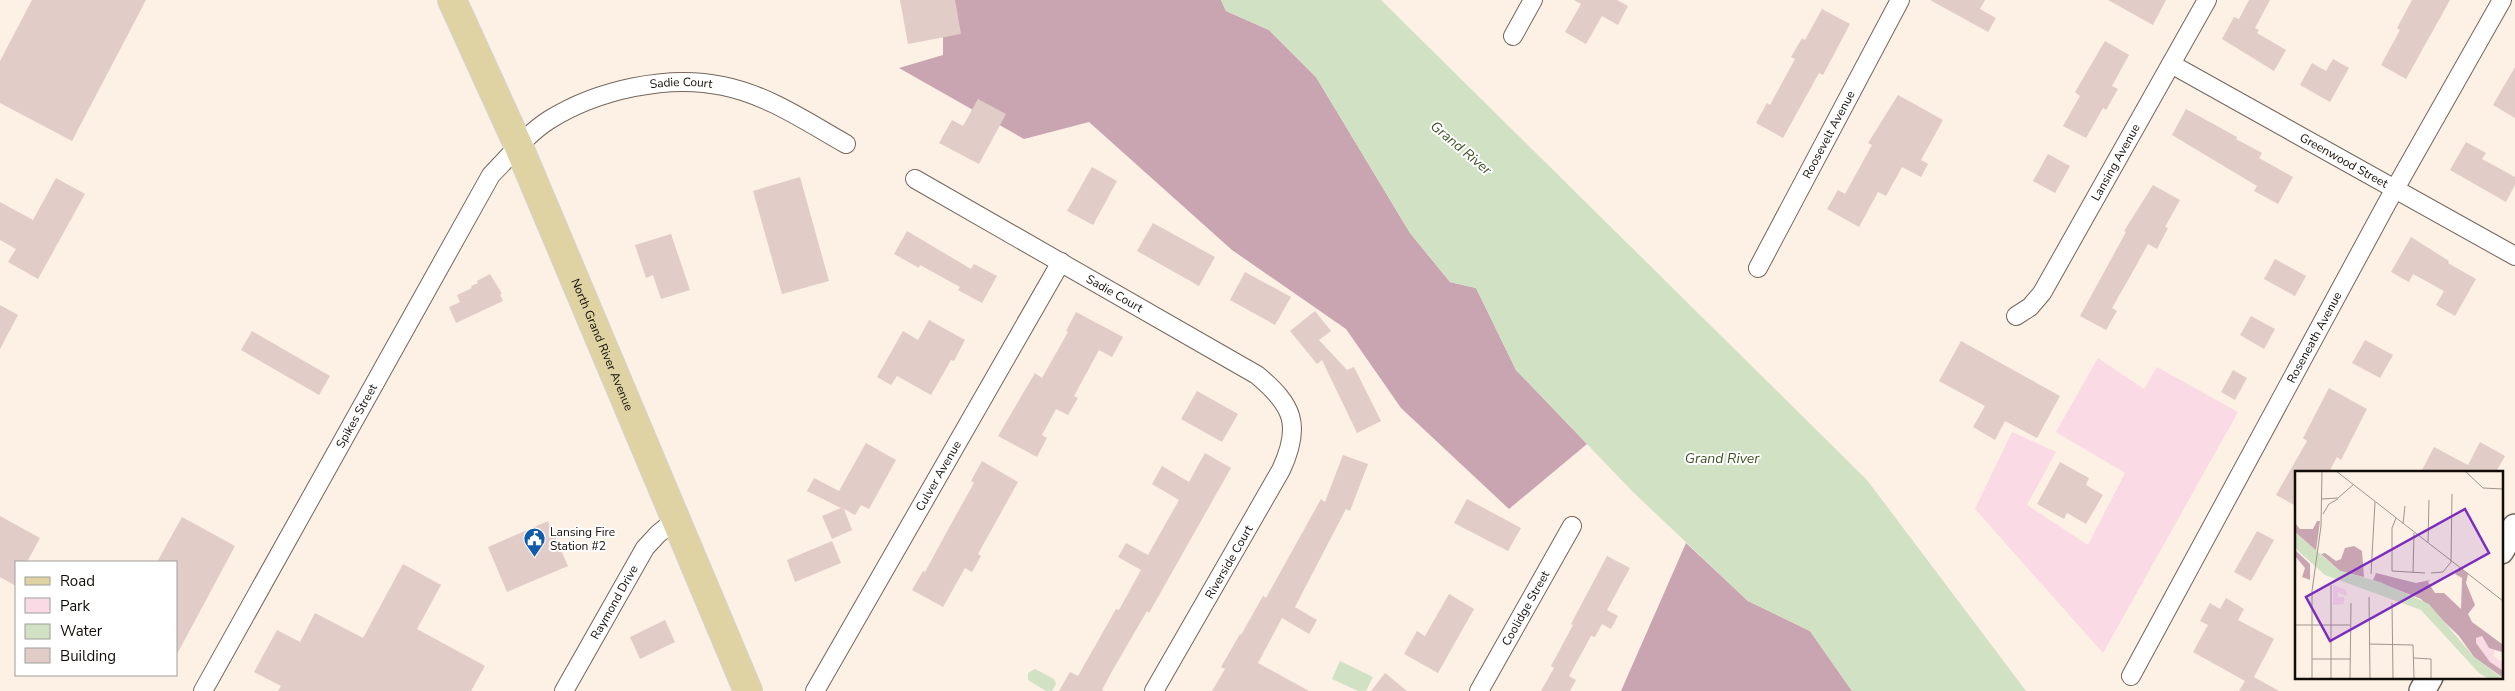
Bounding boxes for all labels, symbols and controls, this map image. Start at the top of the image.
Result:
street label: Sadie Court [649,74,714,92]
street label: Roosevelt Avenue [1799,88,1859,181]
water label: Grand River [1426,117,1496,180]
street label: Lansing Avenue [2087,121,2144,204]
street label: Greenwood Street [2297,129,2392,192]
street label: Sadie Court [1083,271,1147,316]
street label: North Grand River Avenue [567,276,637,413]
street label: Roseneath Avenue [2283,289,2345,386]
street label: Spikes Street [332,380,381,451]
street label: Culver Avenue [912,438,965,514]
water label: Grand River [1685,449,1760,468]
inset map [2295,471,2502,678]
street label: Riverside Court [1201,522,1257,602]
place label: Lansing Fire Station #2 [550,524,615,554]
public building icon: Lansing Fire Station #2 [522,527,546,558]
legend [15,561,178,676]
street label: Raymond Drive [587,562,642,642]
street label: Coolidge Street [1498,567,1554,649]
text: Road [60,571,95,591]
text: Park [60,596,90,616]
text: Water [60,621,103,641]
text: Building [60,646,116,666]

